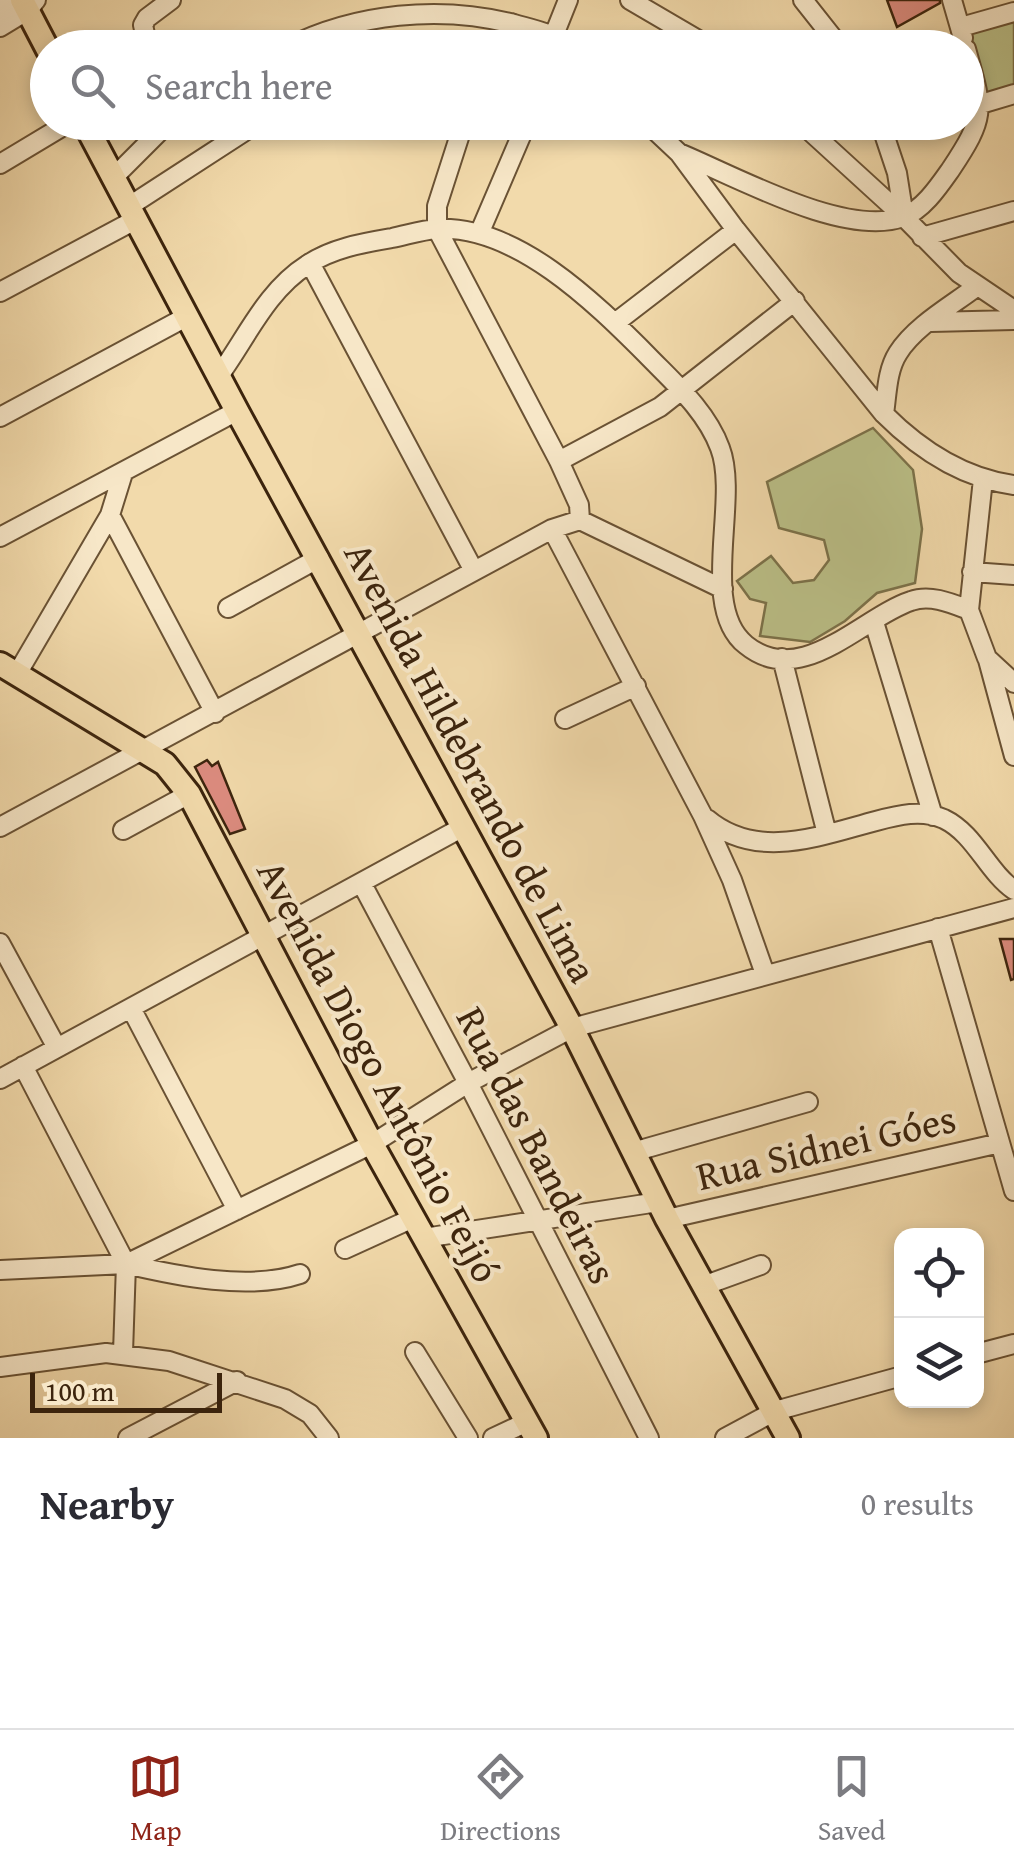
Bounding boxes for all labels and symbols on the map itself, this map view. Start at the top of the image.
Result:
street label: Avenida Hildebrando de Lima [330,531,613,993]
street label: Avenida Diogo Antônio Feijó [243,849,516,1293]
street label: Rua das Bandeiras [442,996,633,1293]
street label: Rua Sidnei Góes [690,1088,961,1205]
scale bar [30,1368,222,1412]

